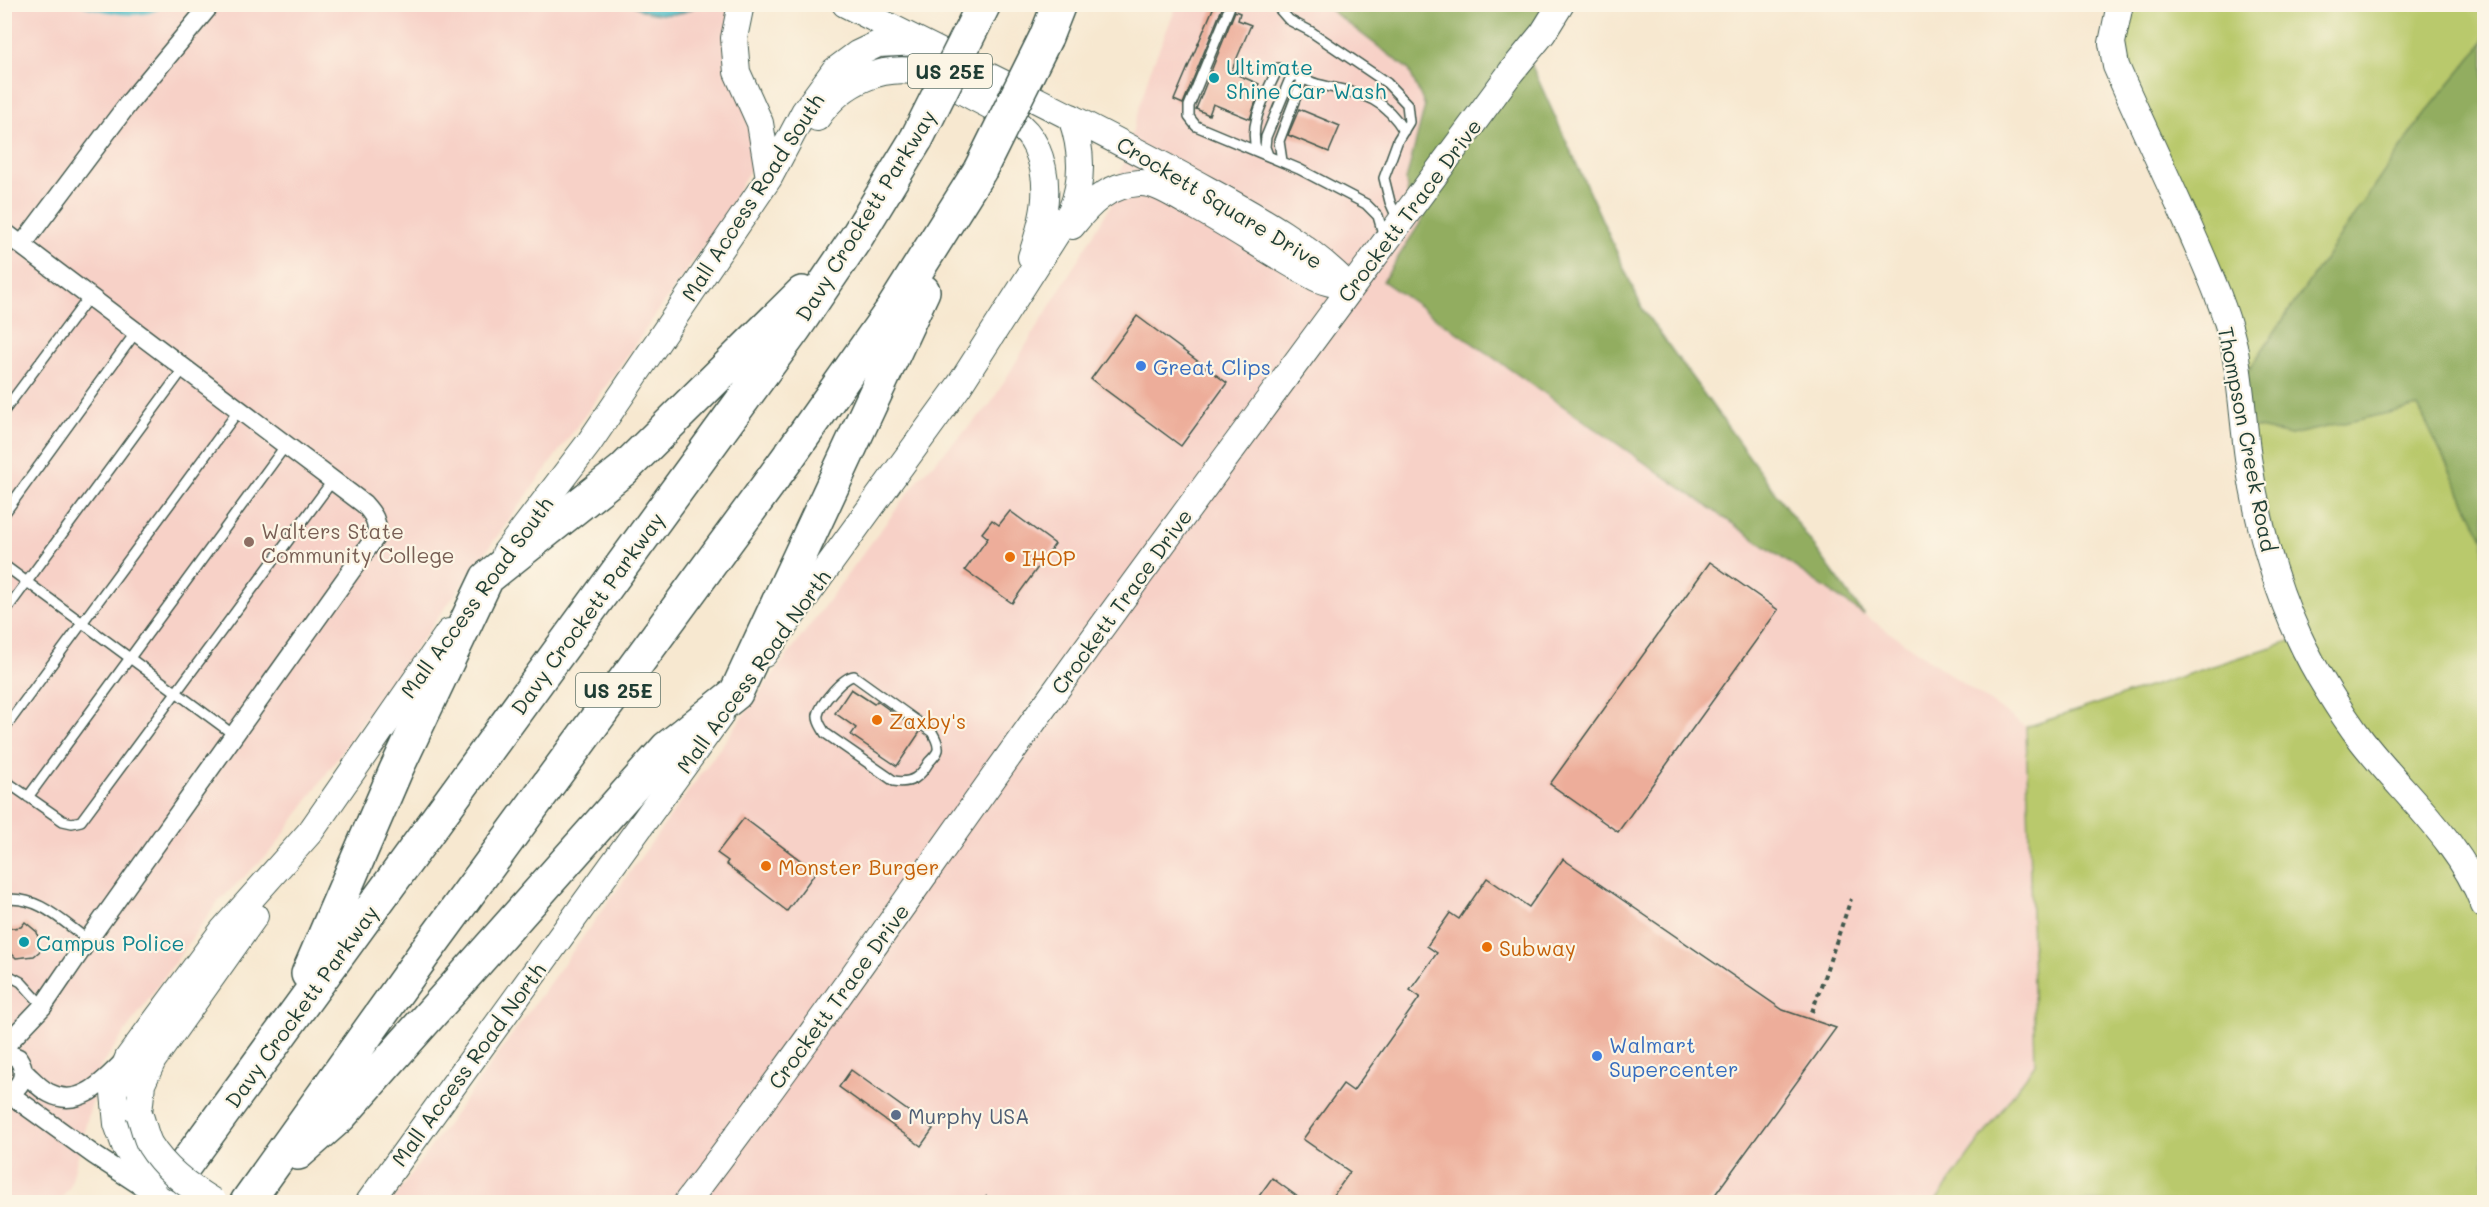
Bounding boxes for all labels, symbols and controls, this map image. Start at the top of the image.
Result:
place label: Ultimate Shine Car Wash [1226,53,1386,104]
road number: US 25E [908,54,992,88]
marker: Ultimate Shine Car Wash [1207,71,1221,85]
street label: Mall Access Road South [675,88,829,306]
street label: Davy Crockett Parkway [789,104,941,326]
street label: Crockett Trace Drive [1331,113,1487,307]
street label: Crockett Square Drive [1112,130,1328,274]
street label: Thompson Creek Road [2213,324,2283,554]
place label: Great Clips [1153,353,1271,380]
marker: Great Clips [1134,359,1148,373]
street label: Mall Access Road South [394,491,558,703]
street label: Crockett Trace Drive [1045,503,1197,699]
street label: Davy Crockett Parkway [504,506,670,720]
place label: Walters State Community College [261,517,455,568]
marker: Walters State Community College [242,535,256,549]
place label: IHOP [1022,544,1076,571]
marker: IHOP [1003,550,1017,564]
street label: Mall Access Road North [670,564,836,778]
road number: US 25E [576,673,660,707]
place label: Zaxby's [889,707,966,734]
marker: Zaxby's [870,713,884,727]
place label: Monster Burger [778,853,939,880]
marker: Monster Burger [759,859,773,873]
street label: Crockett Trace Drive [762,898,914,1094]
street label: Davy Crockett Parkway [218,899,384,1113]
place label: Campus Police [36,929,185,956]
place label: Subway [1499,934,1576,961]
marker: Campus Police [17,935,31,949]
marker: Subway [1480,940,1494,954]
street label: Mall Access Road North [385,957,551,1171]
place label: Walmart Supercenter [1609,1031,1739,1082]
marker: Walmart Supercenter [1590,1049,1604,1063]
place label: Murphy USA [908,1102,1030,1129]
marker: Murphy USA [889,1108,903,1122]

